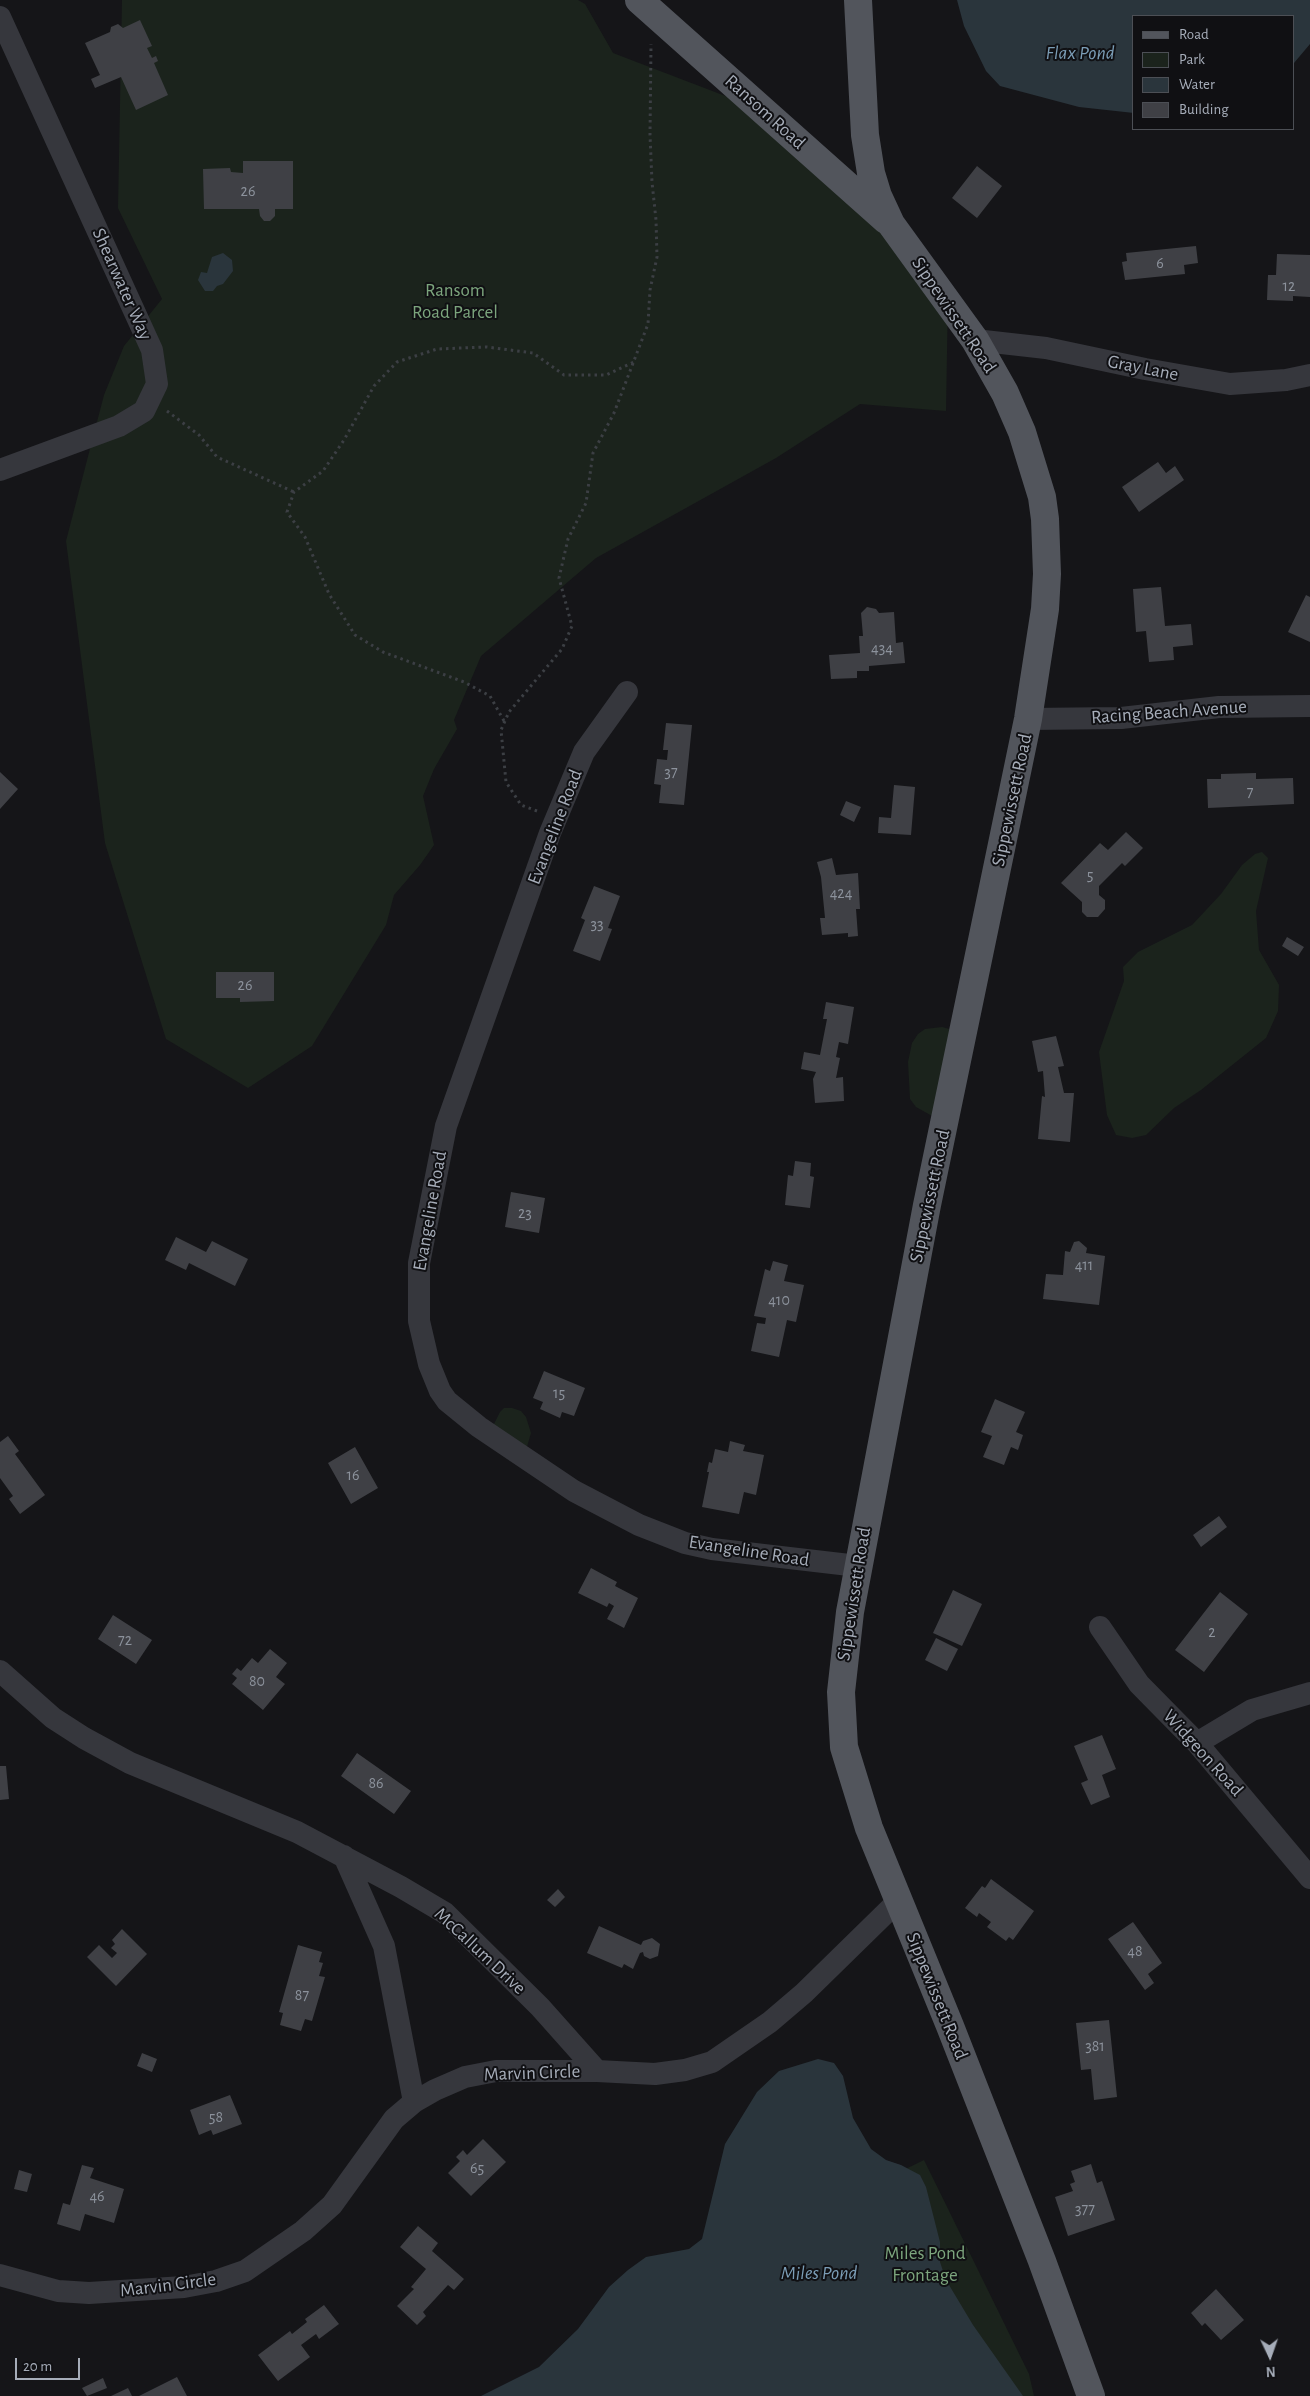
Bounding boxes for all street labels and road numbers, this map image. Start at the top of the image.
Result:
street label: Ransom Road [720,70,810,154]
street label: Shearwater Way [87,225,157,343]
street label: Sippewissett Road [907,253,1001,377]
street label: Gray Lane [1106,350,1180,386]
street label: Racing Beach Avenue [1090,695,1248,729]
street label: Sippewissett Road [987,732,1037,868]
street label: Evangeline Road [523,766,587,888]
street label: Sippewissett Road [905,1128,955,1264]
street label: Evangeline Road [408,1149,452,1273]
street label: Sippewissett Road [832,1526,876,1662]
street label: Evangeline Road [687,1530,811,1572]
street label: Widgeon Road [1158,1705,1248,1801]
street label: McCallum Drive [429,1903,531,1999]
street label: Sippewissett Road [901,1929,973,2063]
street label: Marvin Circle [483,2060,581,2086]
street label: Marvin Circle [119,2268,217,2302]

